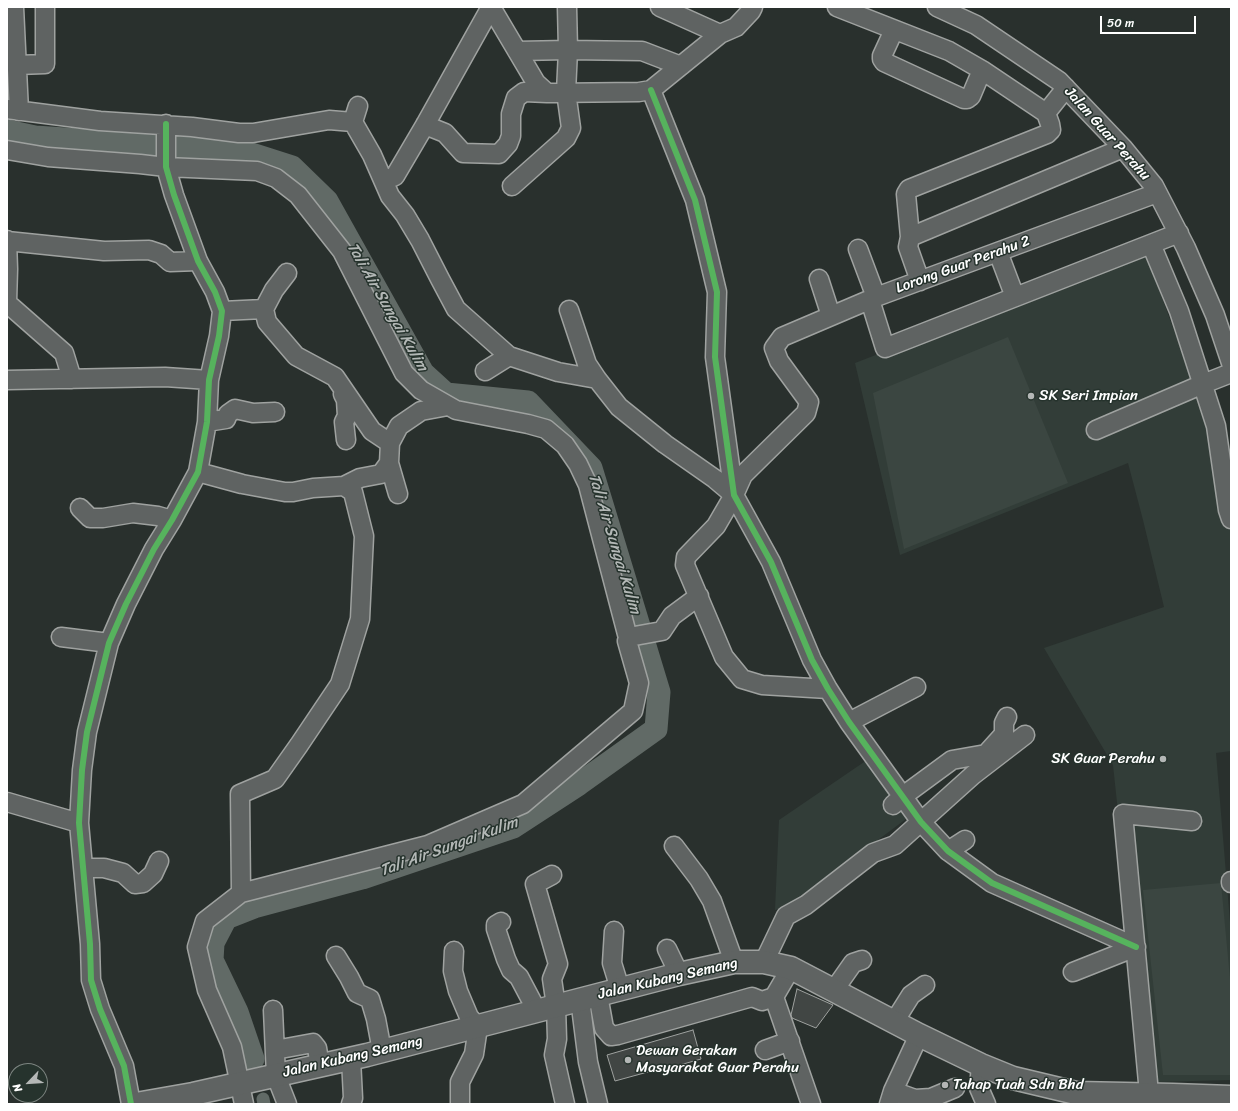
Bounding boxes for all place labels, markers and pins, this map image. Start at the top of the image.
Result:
place label: SK Seri Impian [1039,387,1138,405]
marker: SK Seri Impian [1026,391,1036,401]
place label: SK Guar Perahu [1051,750,1155,768]
marker: SK Guar Perahu [1158,754,1168,764]
place label: Dewan Gerakan Masyarakat Guar Perahu [636,1042,799,1077]
marker: Dewan Gerakan Masyarakat Guar Perahu [623,1055,633,1065]
place label: Tahap Tuah Sdn Bhd [953,1076,1084,1094]
marker: Tahap Tuah Sdn Bhd [940,1080,950,1090]

